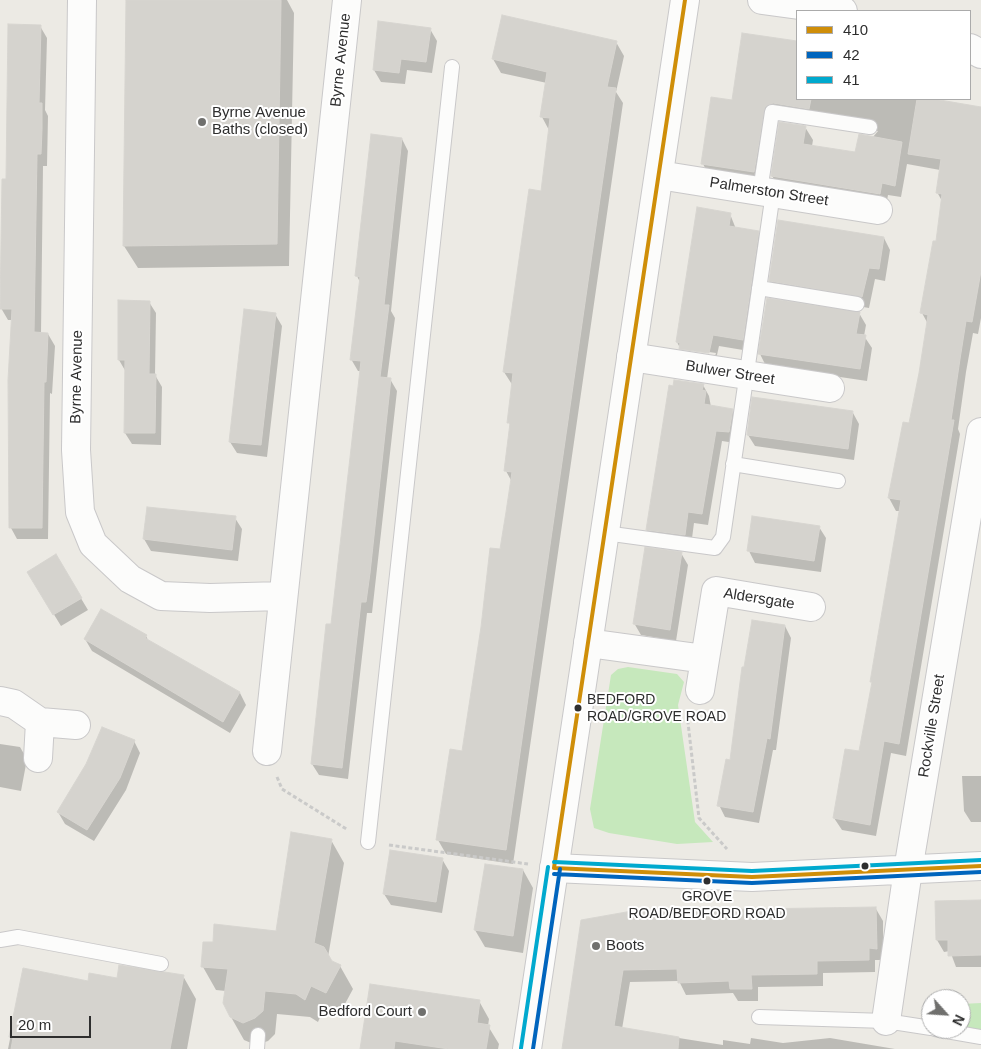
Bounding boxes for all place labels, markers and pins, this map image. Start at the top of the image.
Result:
place label: Byrne Avenue Baths (closed) [212,104,308,139]
marker: Byrne Avenue Baths (closed) [196,116,208,128]
place label: BEDFORD ROAD/GROVE ROAD [587,692,726,724]
marker: BEDFORD ROAD/GROVE ROAD [573,703,583,713]
unlabelled marker [860,861,870,871]
marker: GROVE ROAD/BEDFORD ROAD [702,876,712,886]
place label: GROVE ROAD/BEDFORD ROAD [628,889,786,922]
place label: Boots [606,937,644,955]
marker: Boots [590,940,602,952]
place label: Bedford Court [319,1003,412,1021]
marker: Bedford Court [416,1006,428,1018]

